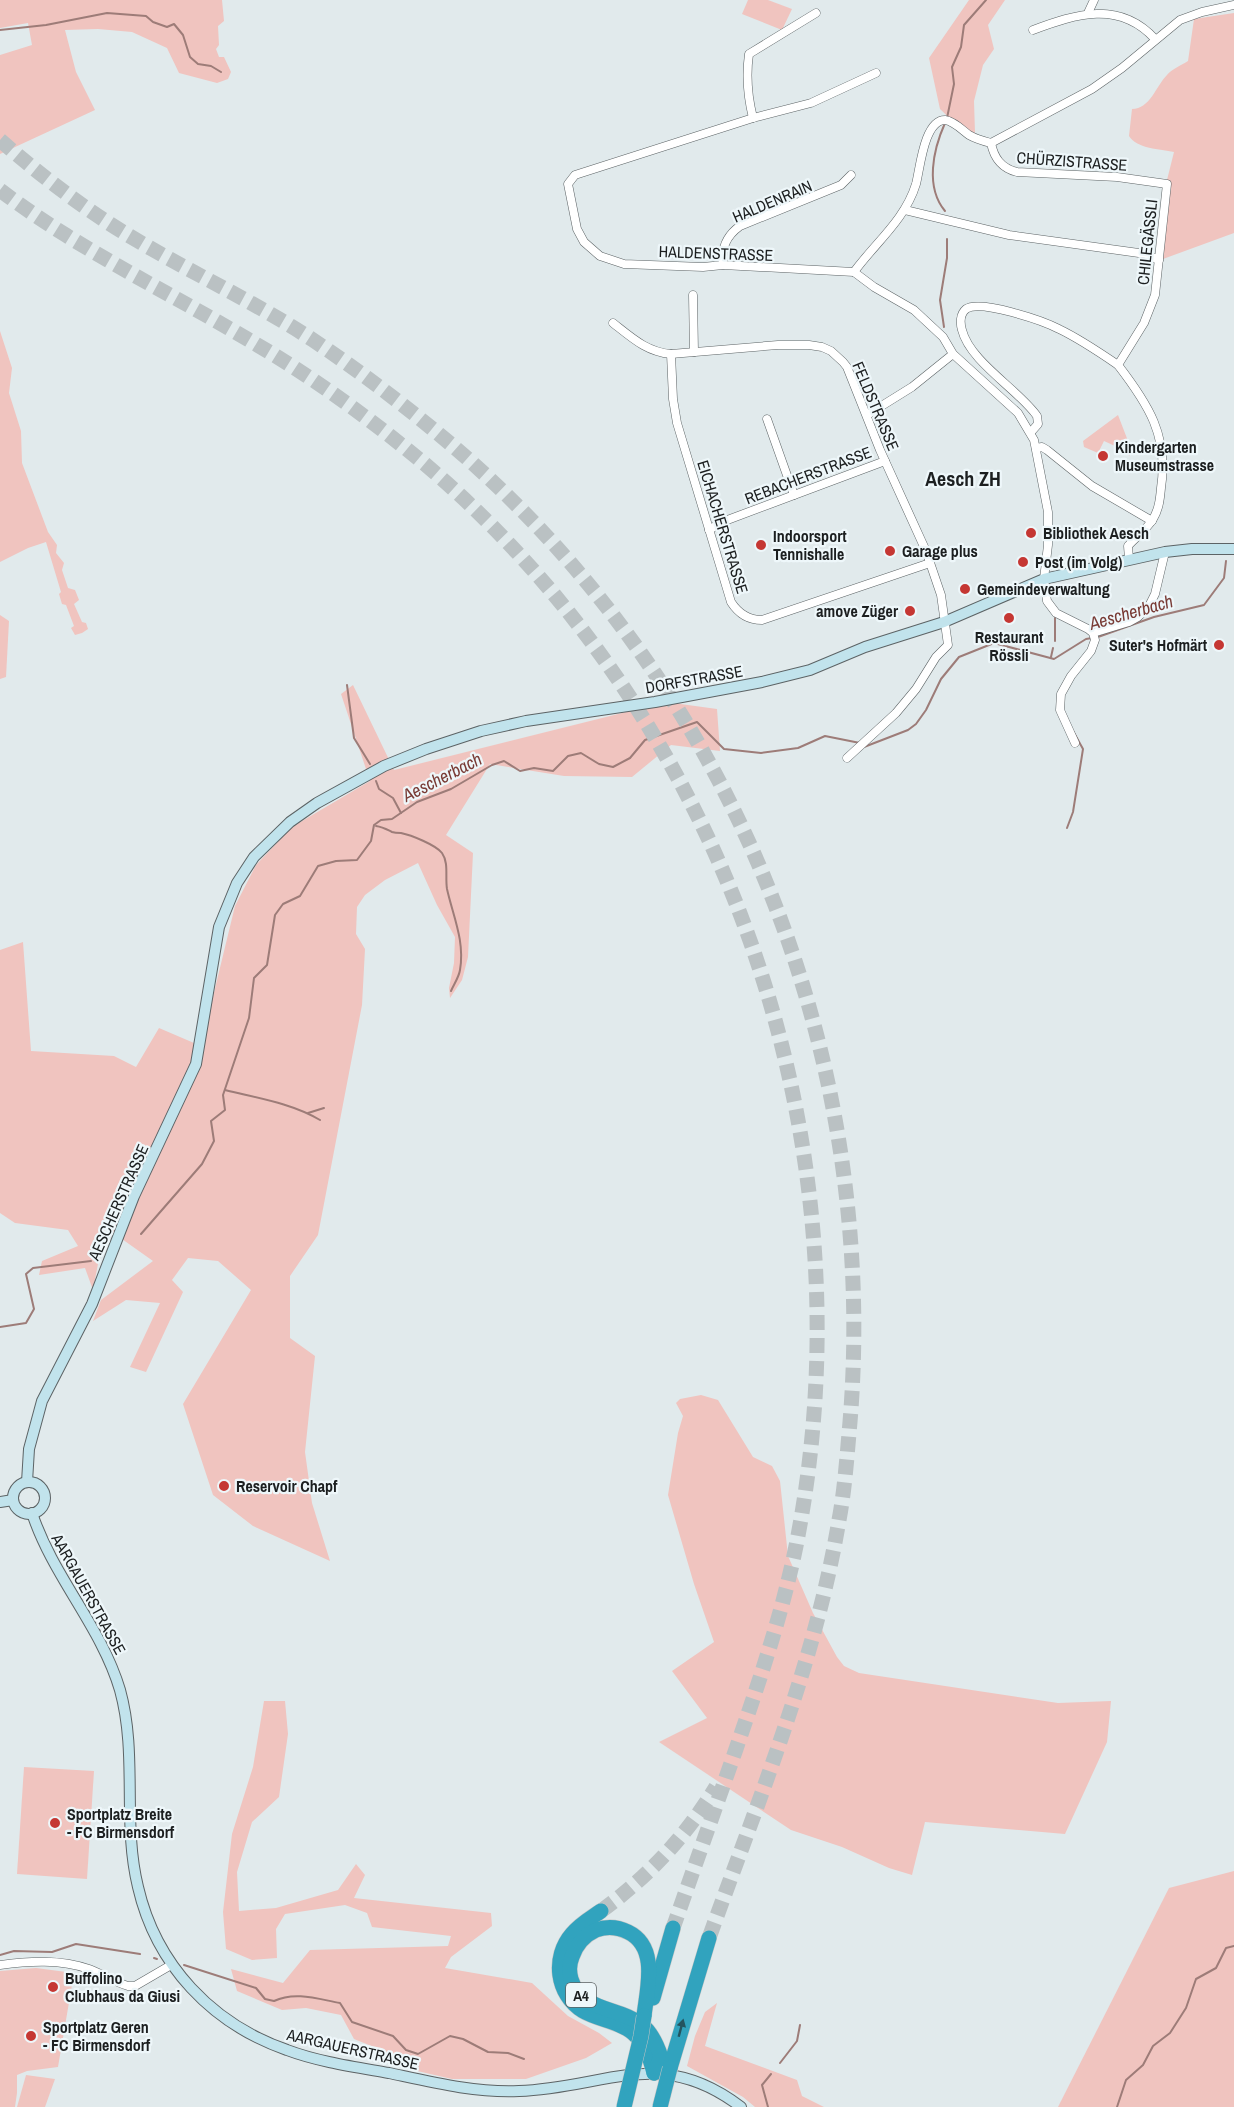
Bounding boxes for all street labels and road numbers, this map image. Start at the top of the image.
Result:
street label: CHÜRZISTRASSE [1016,146,1128,176]
street label: HALDENRAIN [729,174,815,228]
street label: CHILEGÄSSLI [1132,198,1162,286]
street label: HALDENSTRASSE [658,240,774,266]
street label: FELDSTRASSE [847,358,905,454]
street label: REBACHERSTRASSE [741,441,875,509]
street label: EICHACHERSTRASSE [692,458,754,596]
street label: DORFSTRASSE [644,660,744,698]
street label: AESCHERSTRASSE [82,1141,153,1264]
street label: AARGAUERSTRASSE [46,1529,131,1658]
road number: A4 [566,1983,596,2007]
street label: AARGAUERSTRASSE [284,2023,421,2075]

